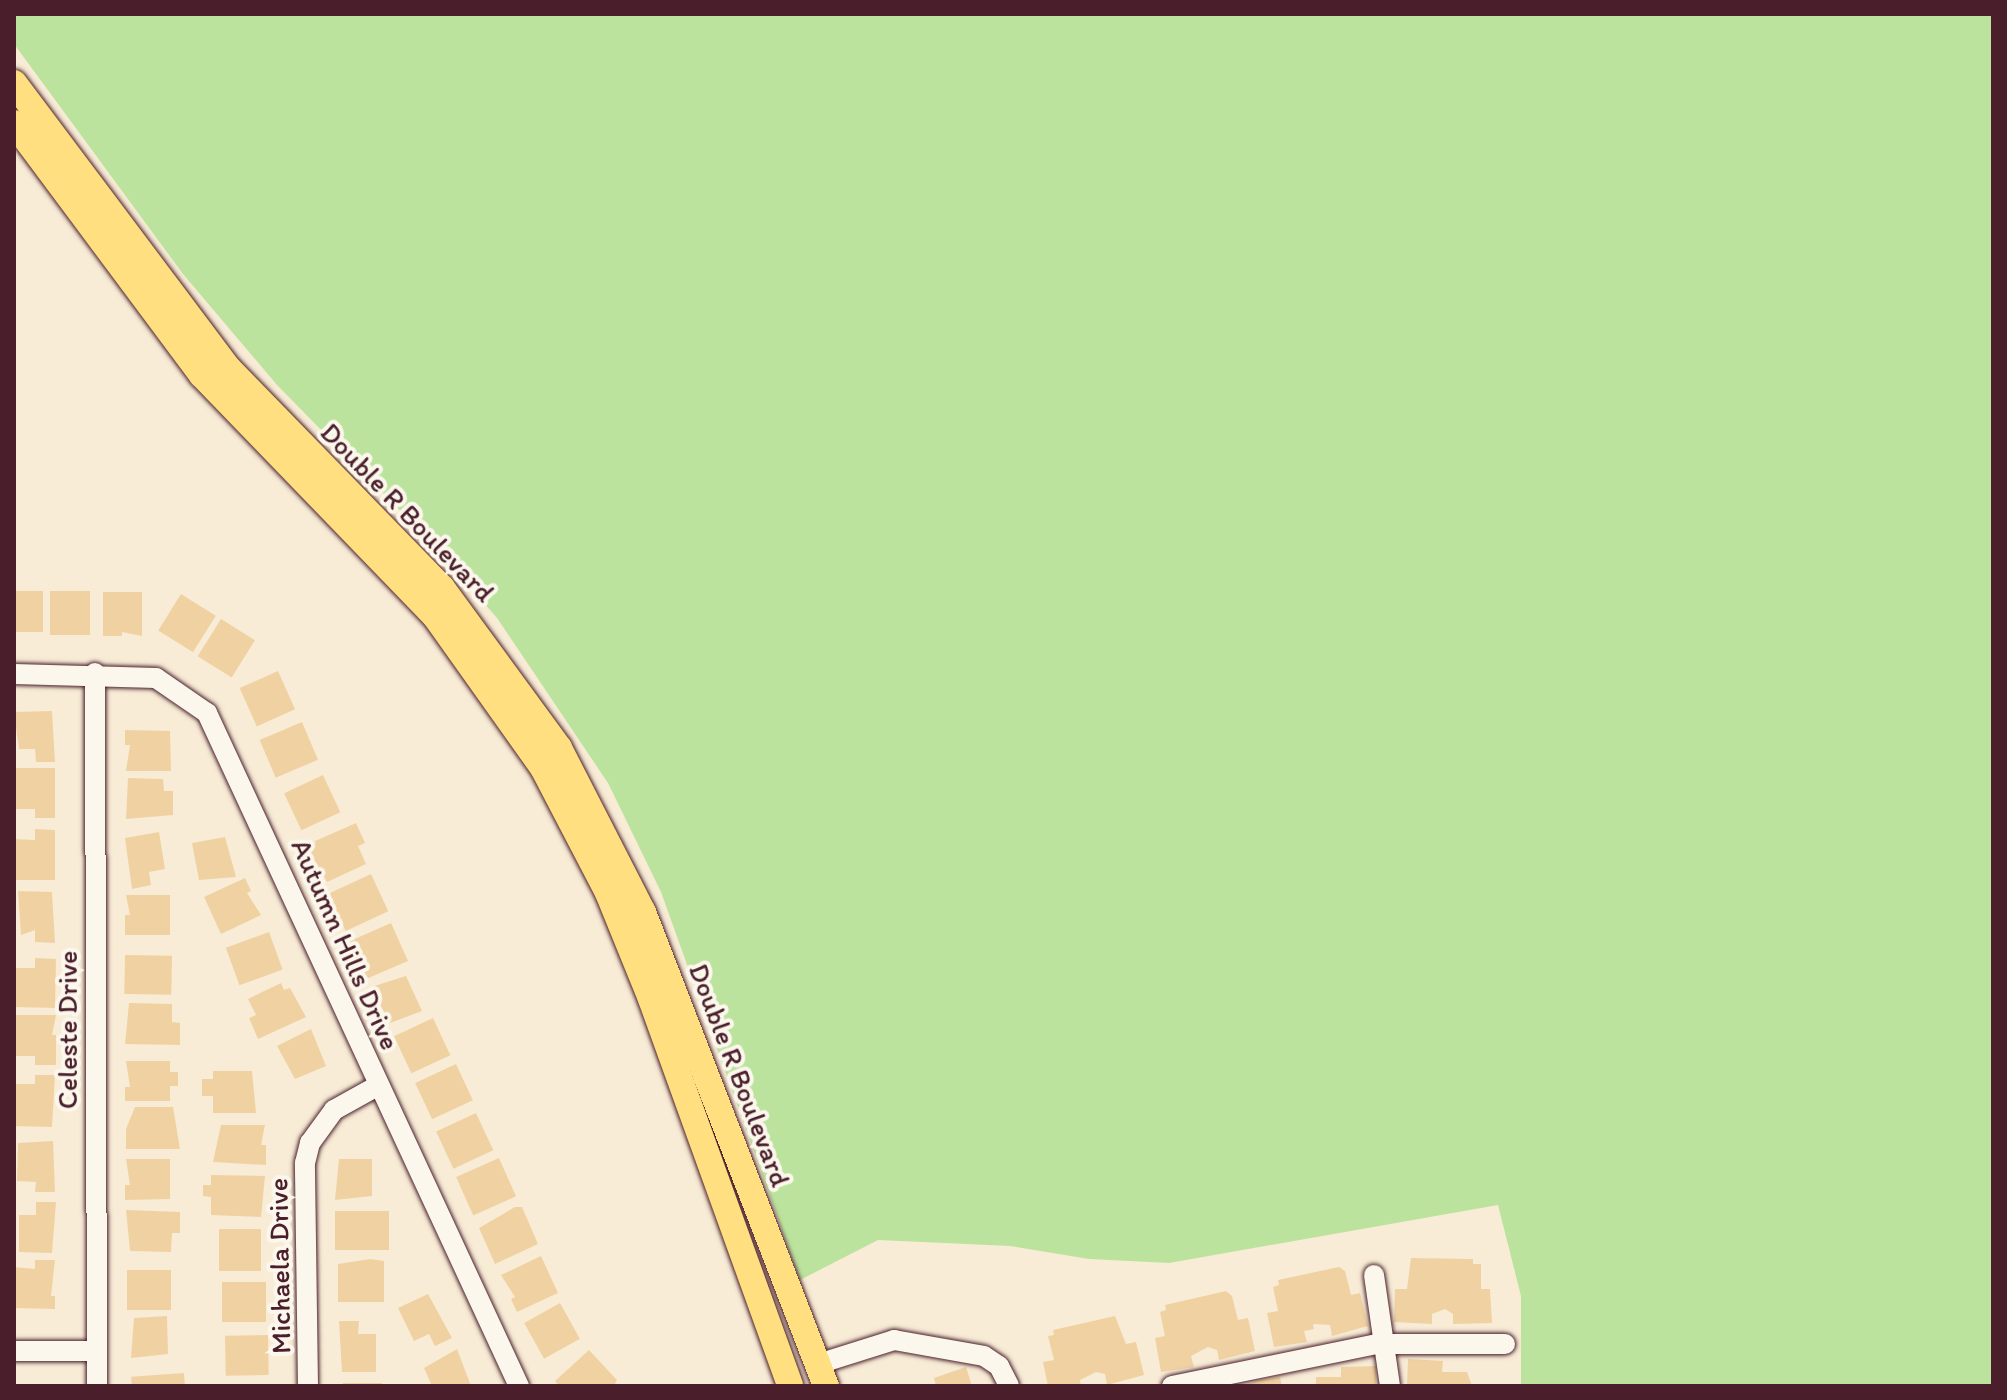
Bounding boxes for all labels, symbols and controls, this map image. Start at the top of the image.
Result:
street label: Double R Boulevard [314,415,502,609]
street label: Autumn Hills Drive [284,833,408,1055]
street label: Celeste Drive [50,951,84,1109]
street label: Double R Boulevard [682,958,798,1192]
street label: Michaela Drive [261,1178,297,1354]

